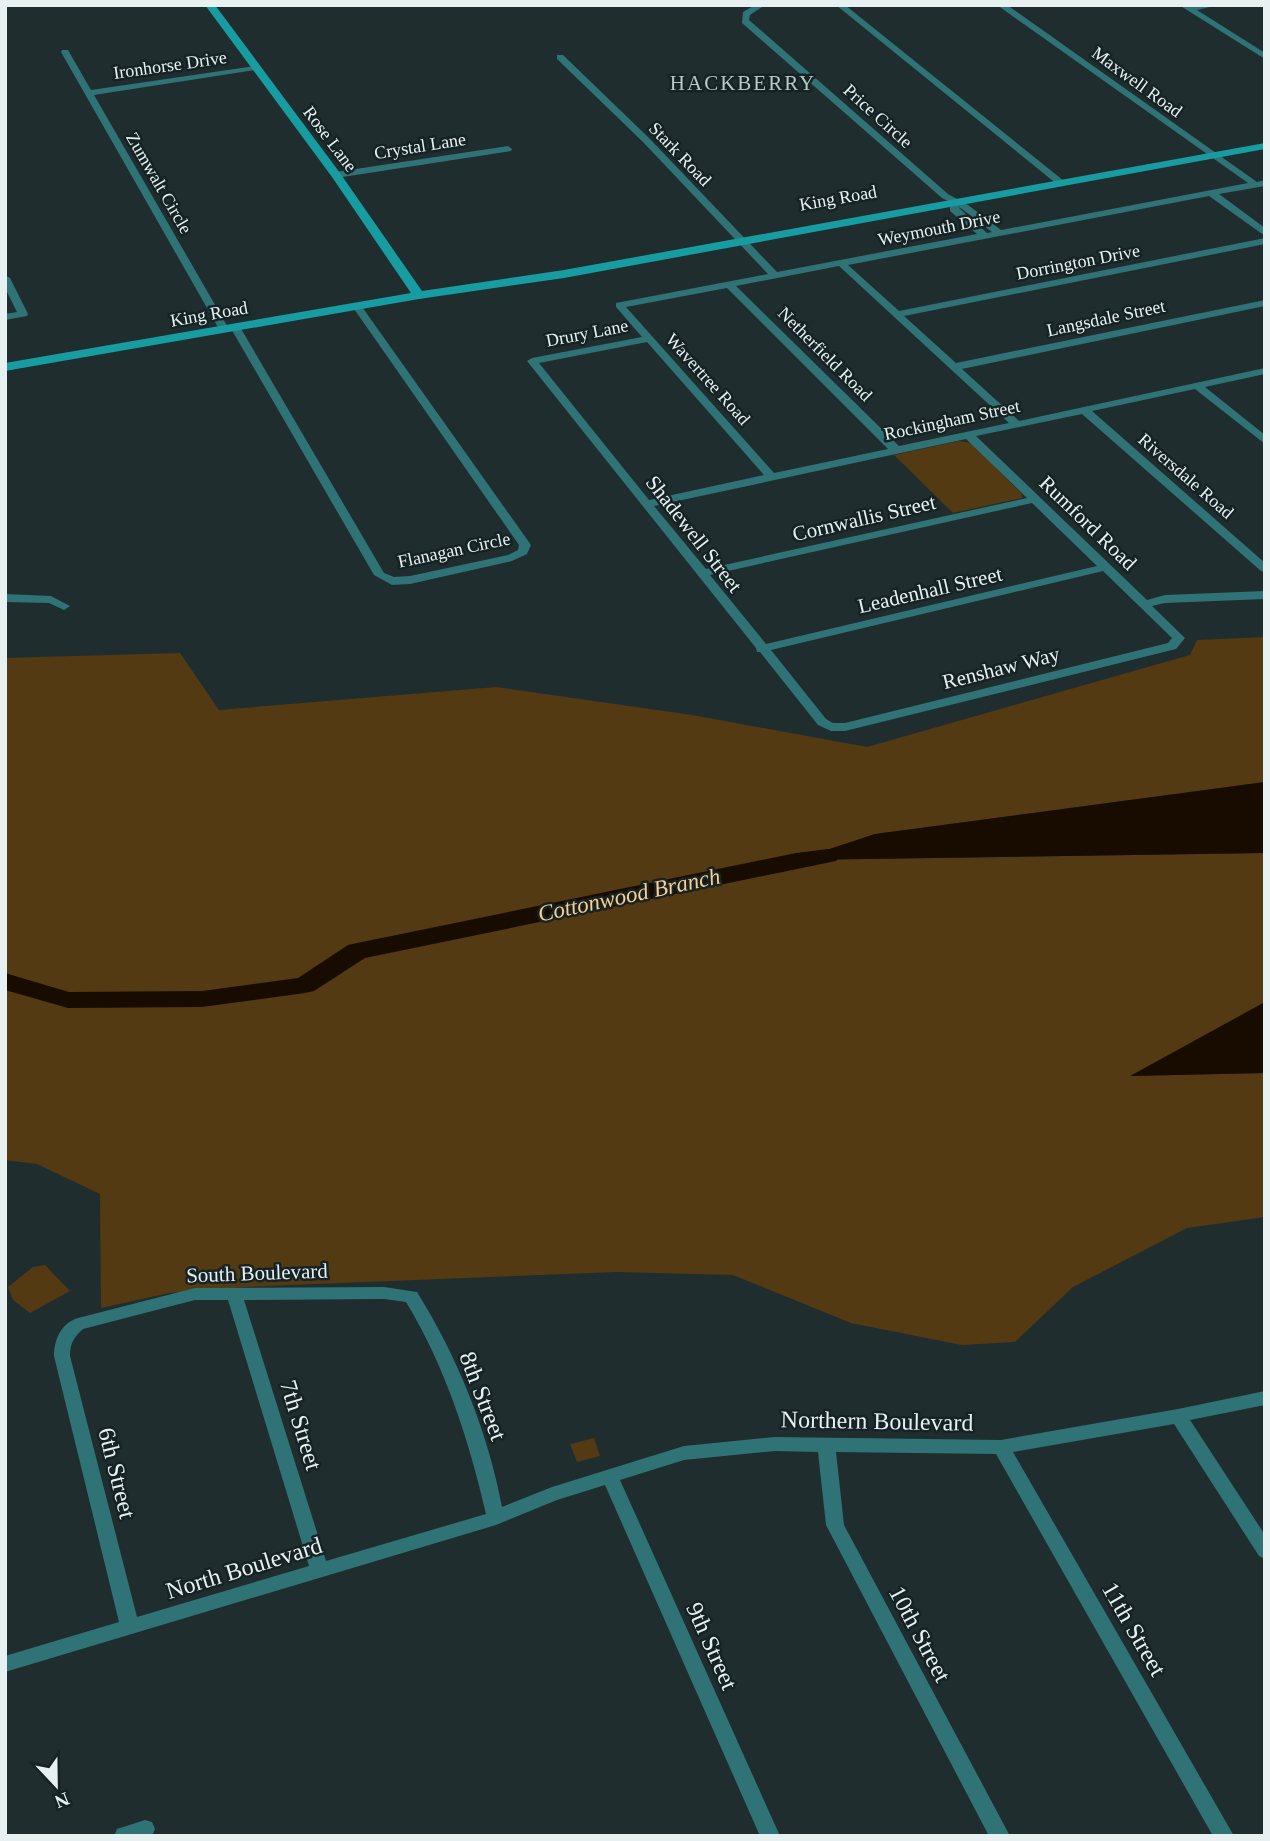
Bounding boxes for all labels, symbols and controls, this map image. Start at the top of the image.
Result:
street label: Maxwell Road [1088,43,1186,121]
street label: Ironhorse Drive [112,47,228,83]
district label: HACKBERRY [670,71,816,95]
street label: Price Circle [840,80,916,152]
street label: Rose Lane [299,102,361,176]
street label: Stark Road [645,118,715,190]
street label: Zumwalt Circle [122,129,196,237]
street label: Crystal Lane [373,129,467,163]
street label: King Road [798,181,878,215]
street label: Weymouth Drive [876,206,1002,250]
street label: Dorrington Drive [1015,240,1141,284]
street label: Langsdale Street [1045,296,1167,340]
street label: King Road [169,297,249,331]
street label: Netherfield Road [774,303,876,405]
street label: Drury Lane [544,315,630,351]
street label: Wavertree Road [662,329,754,429]
street label: Rockingham Street [882,396,1022,444]
street label: Riversdale Road [1134,429,1238,523]
street label: Shadewell Street [641,471,747,597]
street label: Rumford Road [1035,471,1142,576]
street label: Cornwallis Street [790,490,938,546]
street label: Flanagan Circle [396,528,512,572]
street label: Leadenhall Street [855,562,1005,618]
street label: Renshaw Way [940,642,1063,694]
water label: Cottonwood Branch [535,863,723,927]
street label: South Boulevard [186,1259,329,1287]
street label: 8th Street [454,1348,512,1444]
street label: 7th Street [275,1377,327,1473]
street label: Northern Boulevard [780,1406,974,1436]
street label: 6th Street [93,1425,141,1521]
street label: North Boulevard [163,1532,325,1604]
street label: 11th Street [1097,1578,1171,1681]
street label: 10th Street [884,1582,956,1687]
street label: 9th Street [681,1598,743,1694]
north arrow [21,1750,91,1820]
text: N [52,1788,72,1813]

